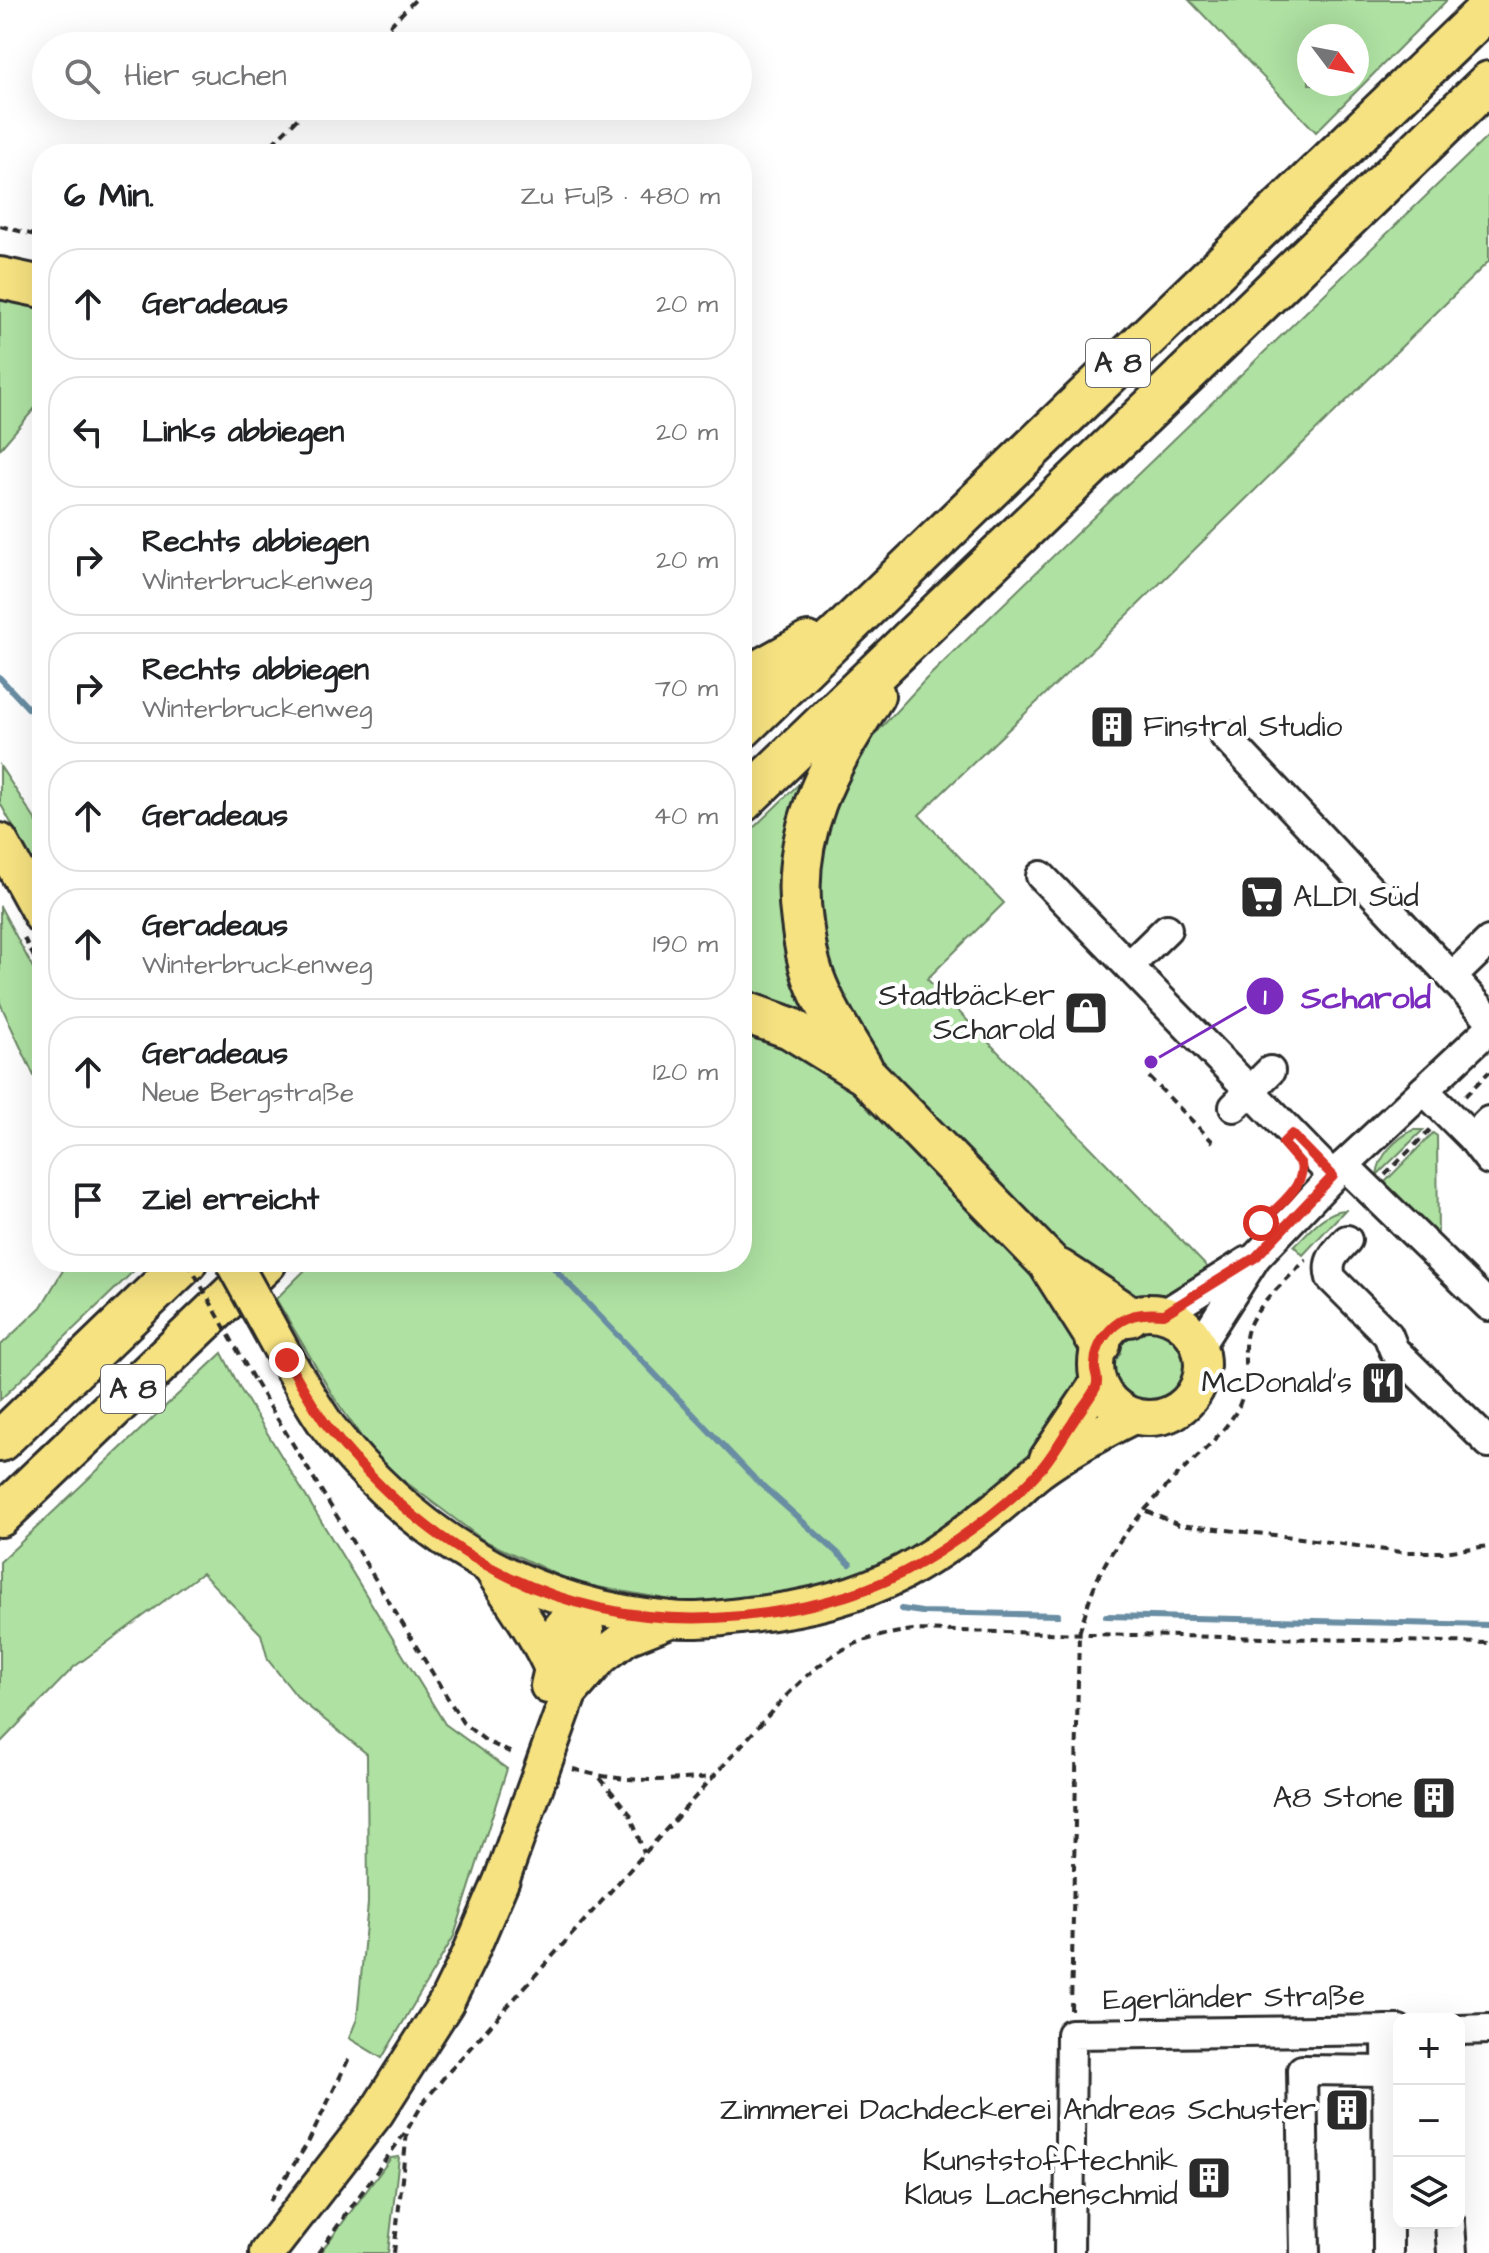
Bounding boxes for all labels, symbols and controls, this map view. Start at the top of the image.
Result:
north arrow [1297,24,1369,96]
search box [32,32,752,120]
icon: search [60,54,104,98]
text: Hier suchen [124,55,287,97]
text: 6 Min. [64,172,154,220]
text: Zu Fuß · 480 m [520,178,720,214]
icon: ahead [66,282,110,326]
text: Geradeaus [142,283,288,325]
text: 20 m [656,286,718,322]
road number: A 8 [1086,339,1150,387]
icon: left [66,410,110,454]
text: Links abbiegen [142,411,344,453]
text: 20 m [656,414,718,450]
text: Rechts abbiegen [142,521,369,563]
icon: right [66,538,110,582]
text: 20 m [656,542,718,578]
text: Winterbruckenweg [142,563,372,599]
text: Rechts abbiegen [142,649,369,691]
icon: right [66,666,110,710]
text: 70 m [655,670,718,706]
text: Winterbruckenweg [142,691,372,727]
building icon: Finstral Studio [1088,703,1136,751]
place label: Finstral Studio [1143,706,1343,748]
icon: ahead [66,794,110,838]
text: Geradeaus [142,795,288,837]
text: 40 m [653,798,718,834]
supermarket icon: ALDI Süd [1238,873,1286,921]
place label: ALDI Süd [1293,876,1419,918]
text: Geradeaus [142,905,288,947]
icon: ahead [66,922,110,966]
text: 190 m [653,926,718,962]
text: Winterbruckenweg [142,947,372,983]
callout: Scharold [1245,968,1447,1024]
place label: Stadtbäcker Scharold [879,975,1055,1051]
text: Scharold [1300,976,1432,1021]
text: 1 [1263,981,1267,1015]
shop icon: Stadtbäcker Scharold [1062,989,1110,1037]
text: Geradeaus [142,1033,288,1075]
icon: ahead [66,1050,110,1094]
text: 120 m [653,1054,718,1090]
text: Neue Bergstraße [142,1075,354,1111]
icon: arrive [66,1178,110,1222]
text: Ziel erreicht [142,1179,319,1221]
route start [1243,1205,1279,1241]
route end [269,1342,305,1378]
restaurant icon: McDonald's [1359,1359,1407,1407]
place label: McDonald's [1202,1362,1352,1404]
road number: A 8 [101,1365,165,1413]
building icon: A8 Stone [1410,1774,1458,1822]
place label: A8 Stone [1273,1777,1403,1819]
street label: Egerländer Straße [1103,1975,1365,2022]
map controls [1393,2013,1465,2229]
button: + [1393,2013,1465,2085]
button: − [1393,2085,1465,2157]
building icon: Zimmerei Dachdeckerei Andreas Schuster [1323,2086,1371,2134]
place label: Zimmerei Dachdeckerei Andreas Schuster [719,2089,1316,2131]
place label: Kunststofftechnik Klaus Lachenschmid [904,2140,1178,2216]
building icon: Kunststofftechnik Klaus Lachenschmid [1185,2154,1233,2202]
button: layers [1393,2157,1465,2229]

